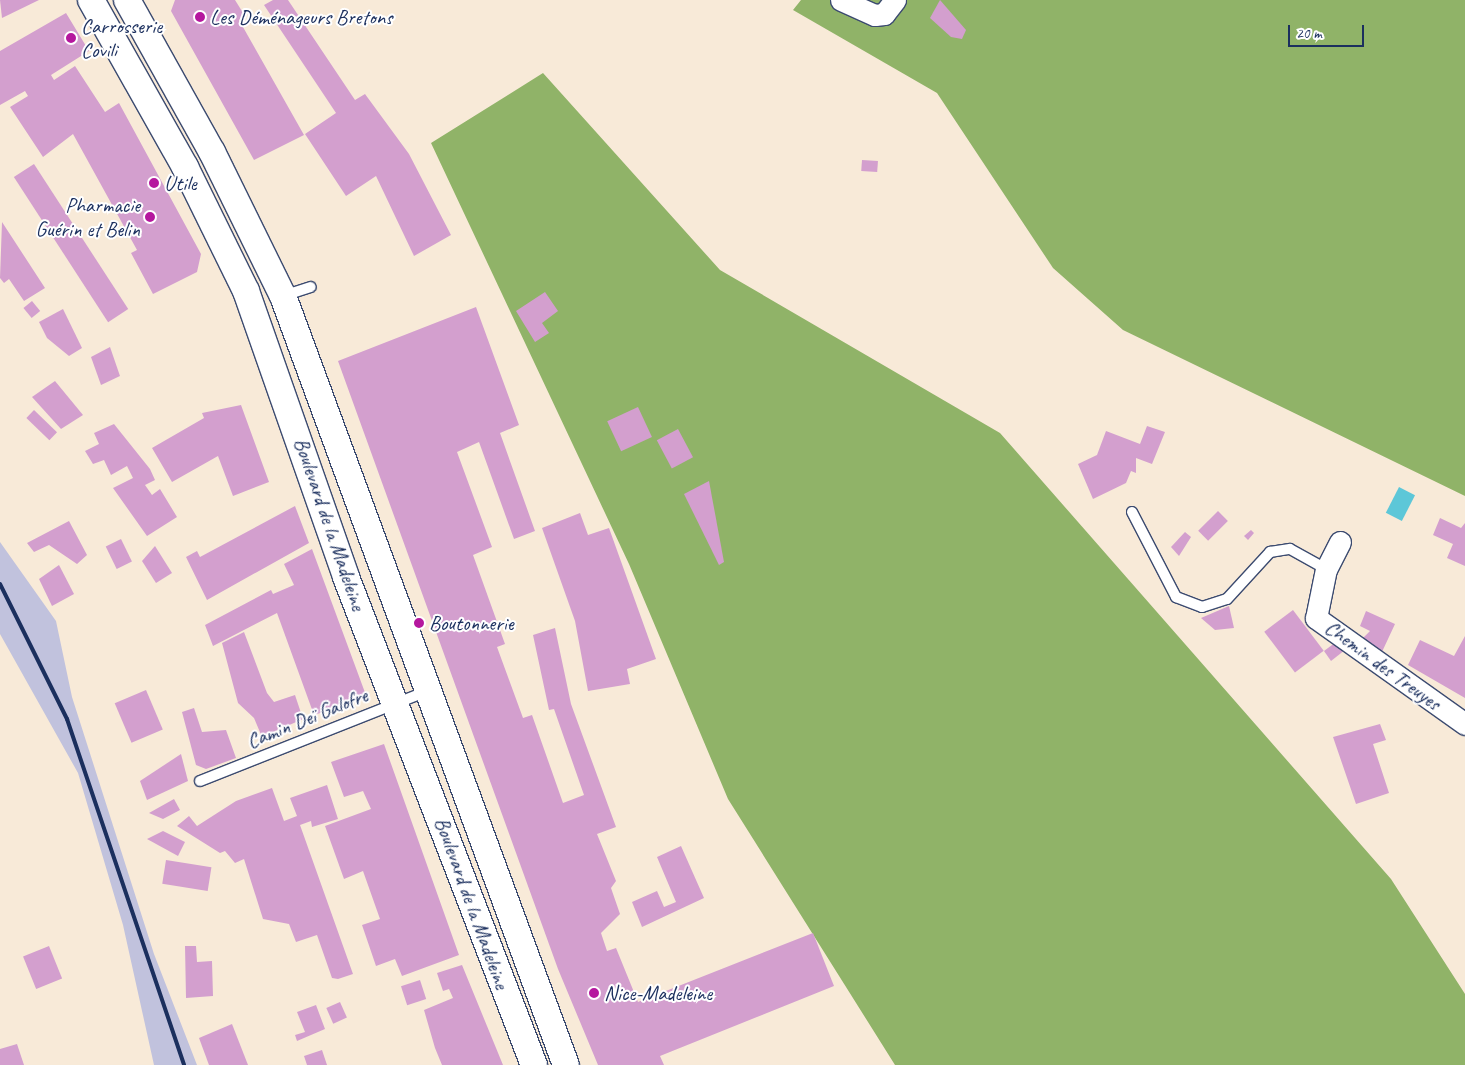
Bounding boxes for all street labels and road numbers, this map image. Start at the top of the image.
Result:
street label: Boulevard de la Madeleine [289,434,371,614]
street label: Chemin des Treuyes [1320,615,1446,715]
street label: Camin Deï Galofre [243,682,371,754]
street label: Boulevard de la Madeleine [429,813,515,993]

